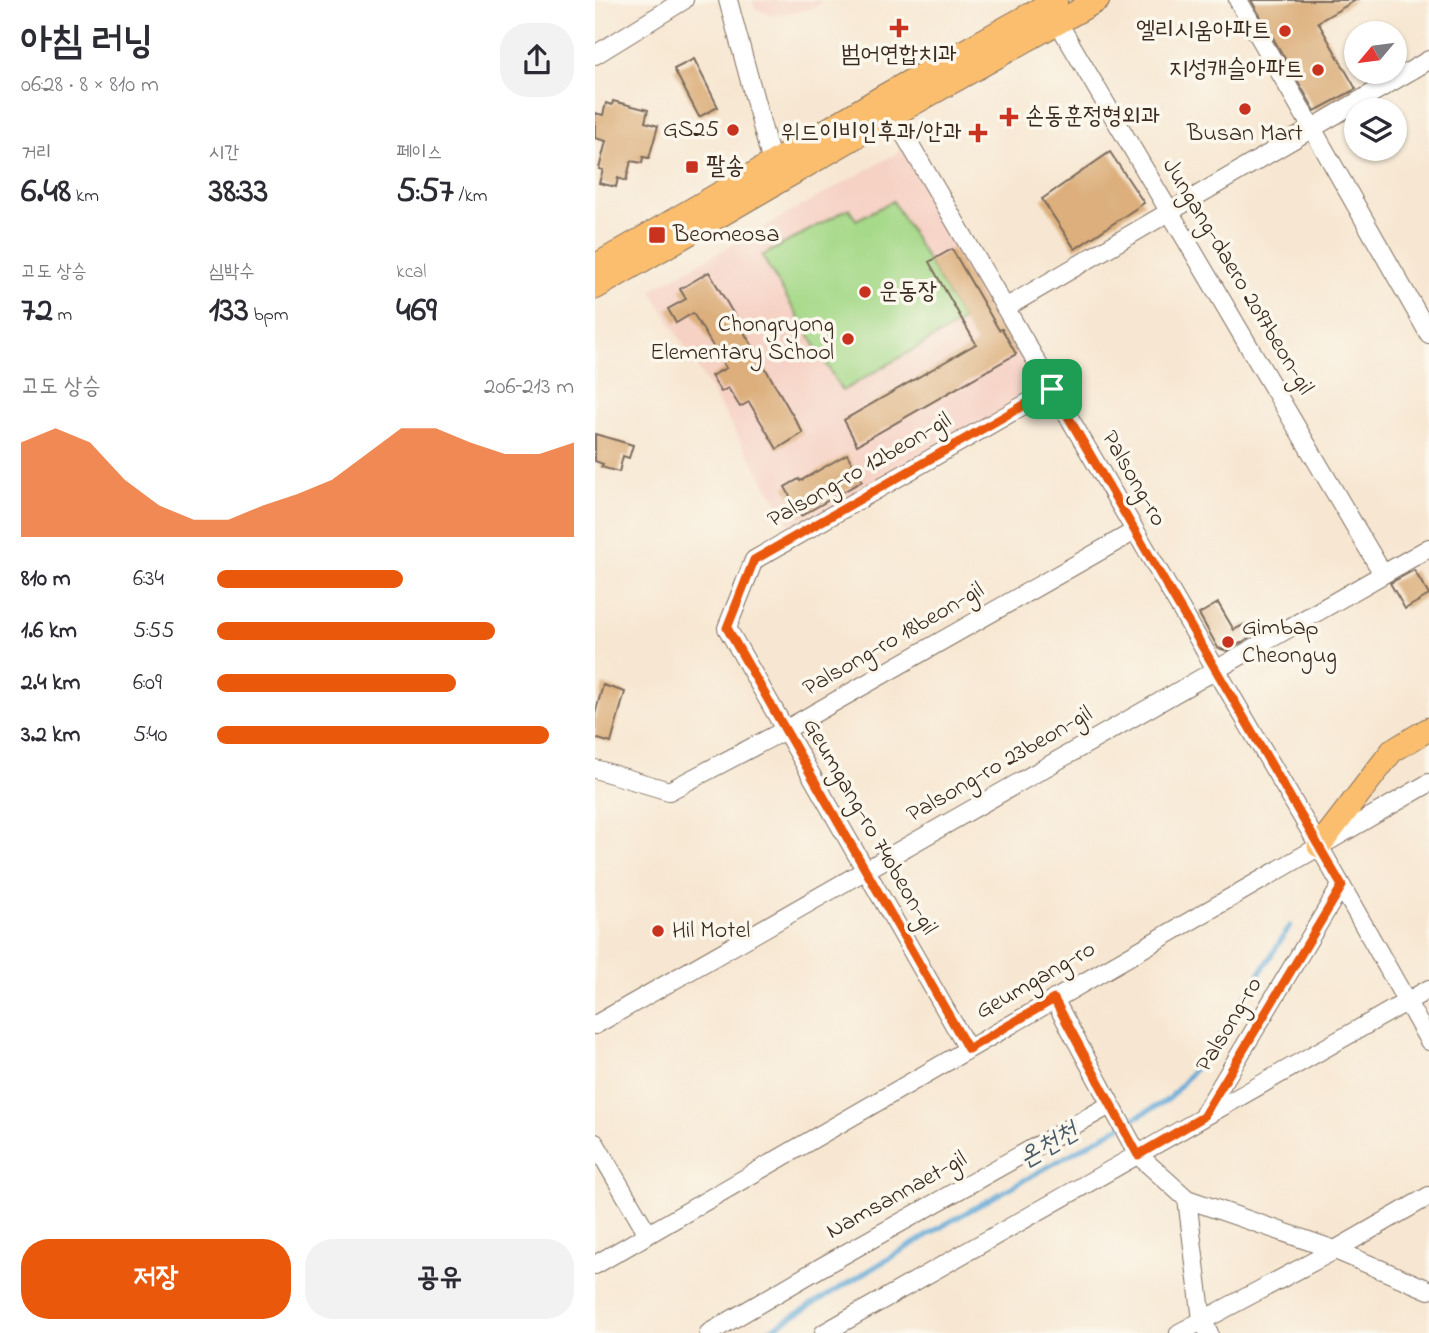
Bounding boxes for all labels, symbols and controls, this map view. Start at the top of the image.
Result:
place label: 엘리시움아파트 [1136,14,1271,49]
text: 아침 러닝 [21,15,153,71]
marker: 범어연합치과 [889,18,909,38]
north arrow [1344,21,1407,84]
map controls [1344,21,1407,161]
button: share [500,23,574,97]
marker: 엘리시움아파트 [1277,23,1293,39]
place label: 범어연합치과 [841,38,957,73]
place label: 지성캐슬아파트 [1169,53,1304,88]
marker: 지성캐슬아파트 [1310,62,1326,78]
text: 06:28 · 8 × 810 m [21,69,159,102]
button: layers [1344,98,1407,161]
place label: 손동훈정형외과 [1025,100,1160,135]
marker: Busan Mart [1237,101,1253,117]
marker: 손동훈정형외과 [999,107,1019,127]
place label: GS25 [663,113,719,148]
place label: 위드이비인후과/안과 [781,116,962,151]
place label: Busan Mart [1186,117,1303,152]
marker: GS25 [725,122,741,138]
marker: 위드이비인후과/안과 [968,123,988,143]
text: 거리 [21,140,52,167]
text: 시간 [209,140,239,167]
text: 페이스 [396,140,442,167]
place label: 팔송 [706,150,745,185]
street label: Jungang-daero 2097beon-gil [1152,152,1322,402]
marker: 팔송 [684,159,700,175]
text: 6.48 [21,167,71,218]
text: 38:33 [209,167,268,218]
text: 5:57 [396,167,454,218]
text: km [71,183,99,210]
text: /km [454,183,487,210]
place label: Beomeosa [672,218,779,253]
marker: Beomeosa [647,225,667,245]
text: 고도 상승 [21,259,87,286]
text: 심박수 [209,259,255,286]
text: kcal [396,259,427,286]
place label: 운동장 [879,275,937,310]
marker: 운동장 [857,284,873,300]
text: 72 [21,286,53,337]
text: 133 [209,286,249,337]
text: 469 [396,286,437,337]
text: m [53,302,72,329]
text: bpm [249,302,289,329]
place label: Chongryong Elementary School [650,308,834,372]
marker: Chongryong Elementary School [840,331,856,347]
pin [1022,359,1082,419]
icon: arrive [1033,370,1071,408]
text: 고도 상승 [21,371,101,404]
text: 206–213 m [484,371,574,404]
street label: Palsong-ro 12beon-gil [762,404,958,538]
street label: Palsong-ro [1091,424,1175,534]
text: 810 m [21,563,70,596]
text: 6:34 [133,563,164,596]
street label: Palsong-ro 18beon-gil [797,574,991,706]
place label: Gimbap Cheongug [1242,611,1337,674]
text: 1.6 km [21,615,77,648]
text: 5:55 [133,615,174,648]
marker: Gimbap Cheongug [1220,634,1236,650]
text: 2.4 km [21,667,80,700]
text: 6:09 [133,667,162,700]
street label: Palsong-ro 23beon-gil [901,697,1099,833]
street label: Geumgang-ro 740beon-gil [792,712,946,942]
text: 3.2 km [21,719,80,752]
text: 5:40 [133,719,168,752]
place label: Hil Motel [672,914,750,949]
marker: Hil Motel [650,923,666,939]
street label: Geumgang-ro [969,932,1103,1030]
street label: Palsong-ro [1188,971,1272,1079]
water label: 온천천 [1012,1112,1088,1178]
street label: Namsannaet-gil [820,1143,974,1249]
button: 저장 [21,1239,291,1319]
button: 공유 [305,1239,574,1319]

